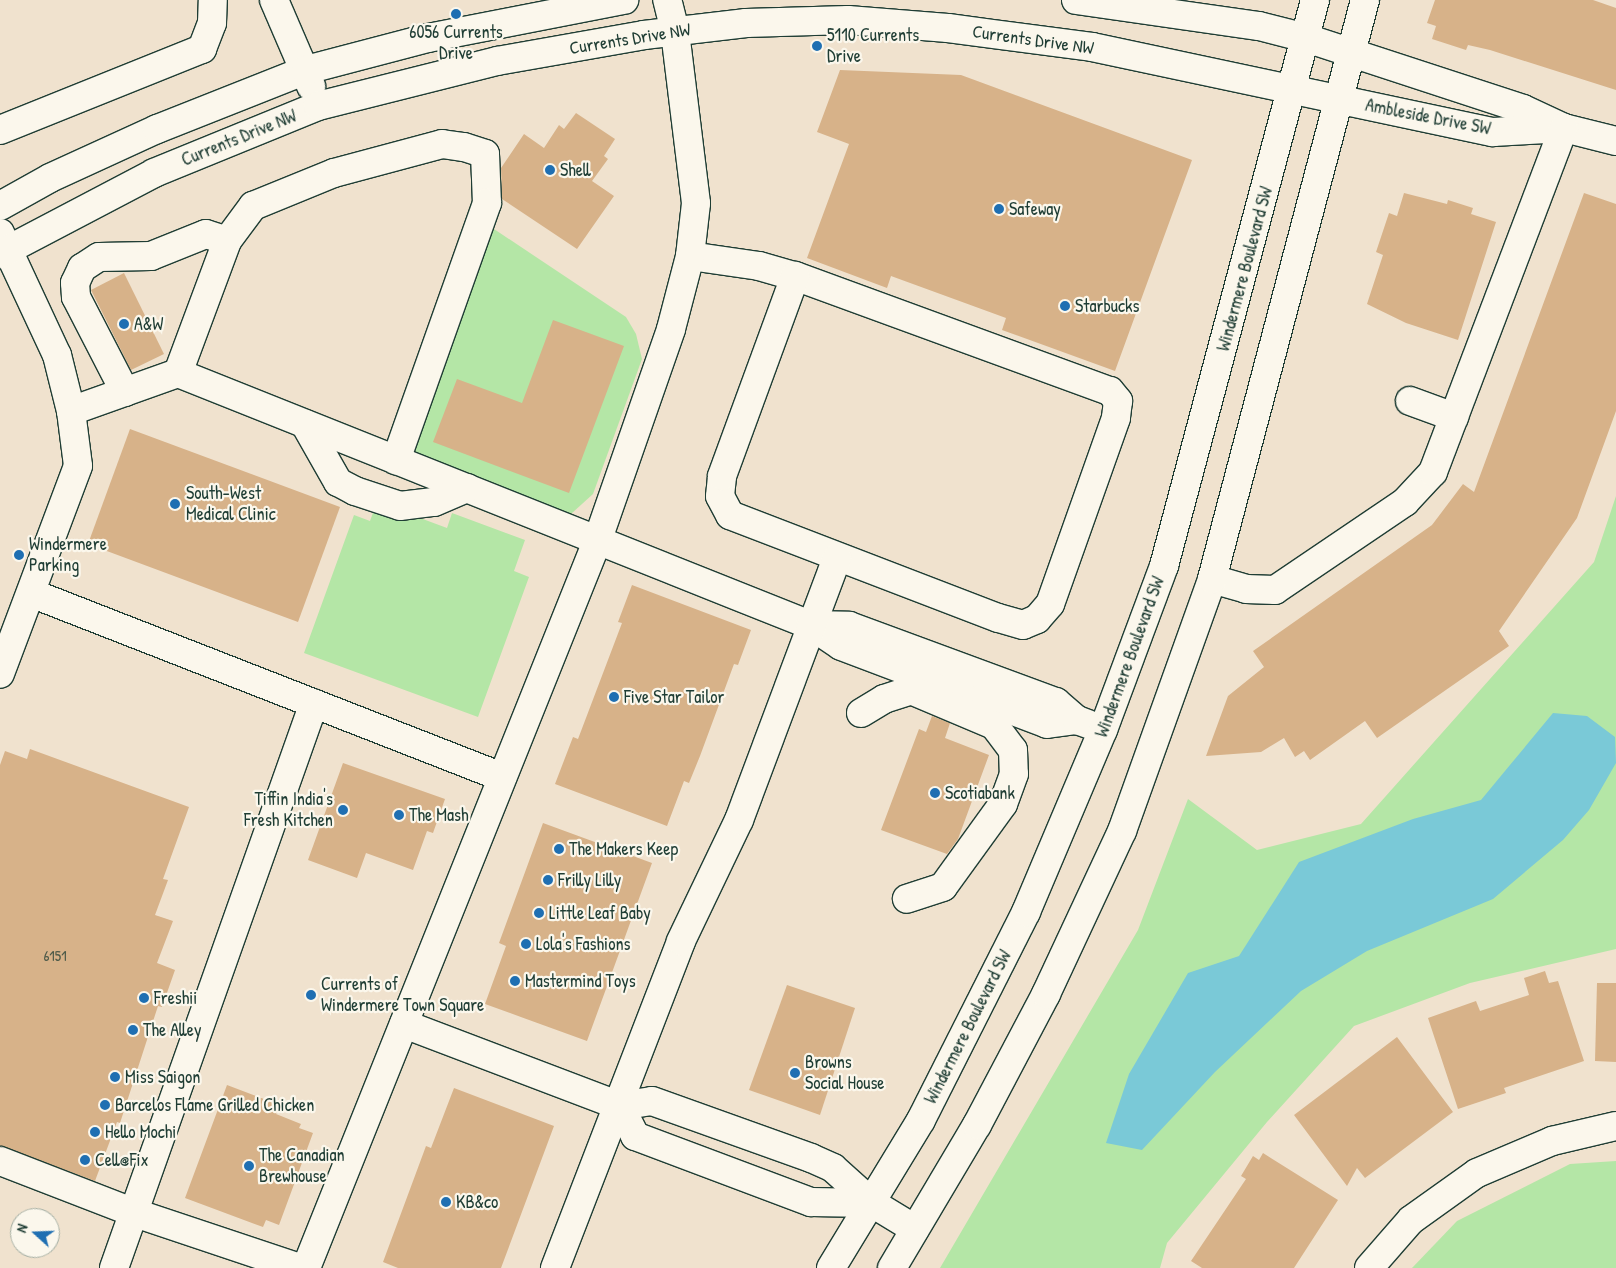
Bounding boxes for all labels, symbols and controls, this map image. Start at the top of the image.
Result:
marker: 6056 Currents Drive [450,8,462,20]
street label: Currents Drive NW [568,19,692,59]
street label: Currents Drive NW [971,21,1095,59]
place label: 6056 Currents Drive [409,22,503,64]
place label: 5110 Currents Drive [827,25,919,68]
marker: 5110 Currents Drive [811,40,823,52]
street label: Ambleside Drive SW [1364,94,1492,140]
street label: Currents Drive NW [178,105,300,171]
place label: Shell [560,159,591,181]
marker: Shell [544,164,556,176]
street label: Windermere Boulevard SW [1213,184,1277,354]
place label: Safeway [1009,198,1061,220]
marker: Safeway [993,203,1005,215]
place label: Starbucks [1075,295,1139,317]
marker: Starbucks [1059,300,1071,312]
place label: A&W [134,313,163,335]
marker: A&W [118,318,130,330]
place label: South-West Medical Clinic [186,483,276,526]
marker: South-West Medical Clinic [168,497,182,511]
place label: Windermere Parking [29,534,107,576]
marker: Windermere Parking [13,549,25,561]
street label: Windermere Boulevard SW [1091,574,1169,740]
place label: Five Star Tailor [624,686,724,708]
marker: Five Star Tailor [608,691,620,703]
place label: Scotiabank [945,782,1015,804]
marker: Scotiabank [929,787,941,799]
place label: Tiffin India's Fresh Kitchen [244,789,333,832]
marker: Tiffin India's Fresh Kitchen [337,804,349,816]
place label: The Mash [409,804,469,826]
marker: The Mash [393,809,405,821]
place label: The Makers Keep [569,838,678,860]
marker: The Makers Keep [553,843,565,855]
place label: Frilly Lilly [558,869,621,891]
marker: Frilly Lilly [542,874,554,886]
place label: Little Leaf Baby [549,902,651,924]
marker: Little Leaf Baby [533,907,545,919]
place label: Lola's Fashions [536,933,630,955]
marker: Lola's Fashions [520,938,532,950]
house number: 6151 [43,947,67,965]
street label: Windermere Boulevard SW [920,947,1016,1107]
place label: Mastermind Toys [525,970,636,992]
place label: Currents of Windermere Town Square [321,974,484,1016]
marker: Mastermind Toys [509,975,521,987]
place label: Freshii [154,987,197,1009]
marker: Currents of Windermere Town Square [305,989,317,1001]
marker: Freshii [138,992,150,1004]
place label: The Alley [143,1019,202,1041]
marker: The Alley [127,1024,139,1036]
place label: Browns Social House [805,1052,884,1094]
place label: Miss Saigon [125,1066,200,1088]
marker: Browns Social House [789,1067,801,1079]
marker: Miss Saigon [109,1071,121,1083]
place label: Barcelos Flame Grilled Chicken [115,1094,314,1116]
marker: Barcelos Flame Grilled Chicken [99,1099,111,1111]
place label: Hello Mochi [105,1121,176,1143]
marker: Hello Mochi [89,1126,101,1138]
place label: The Canadian Brewhouse [259,1145,345,1188]
place label: Cell@Fix [95,1149,149,1171]
marker: Cell@Fix [79,1154,91,1166]
marker: The Canadian Brewhouse [243,1160,255,1172]
place label: KB&co [456,1191,498,1213]
marker: KB&co [440,1196,452,1208]
north arrow [10,1208,60,1258]
text: N [11,1221,32,1235]

